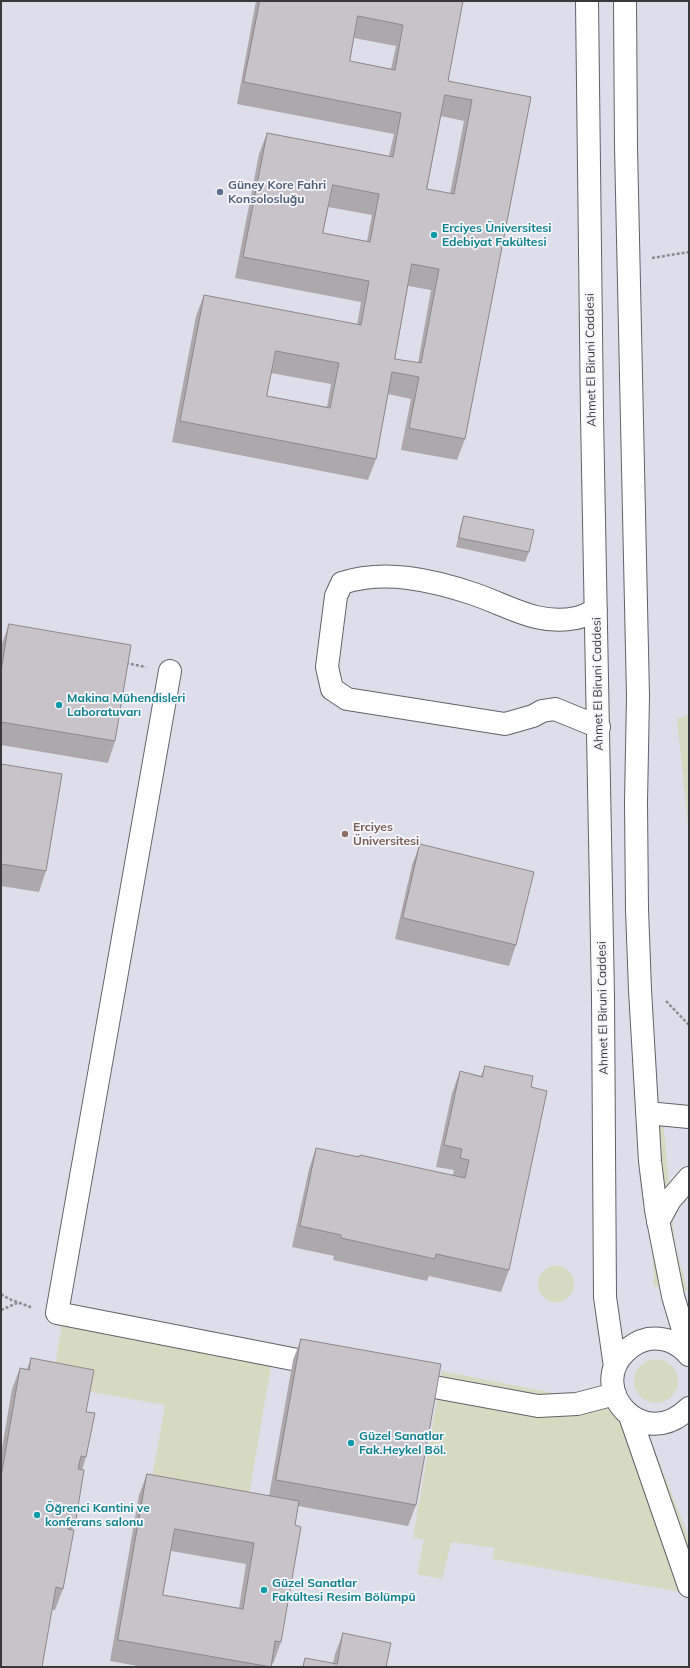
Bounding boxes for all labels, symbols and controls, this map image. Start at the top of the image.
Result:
place label: Güney Kore Fahri Konsolosluğu [228,178,326,206]
marker: Güney Kore Fahri Konsolosluğu [215,187,225,197]
place label: Erciyes Üniversitesi Edebiyat Fakültesi [442,221,551,249]
marker: Erciyes Üniversitesi Edebiyat Fakültesi [429,230,439,240]
street label: Ahmet El Biruni Caddesi [583,293,599,427]
street label: Ahmet El Biruni Caddesi [590,617,606,751]
place label: Makina Mühendisleri Laboratuvarı [67,691,185,719]
marker: Makina Mühendisleri Laboratuvarı [54,700,64,710]
place label: Erciyes Üniversitesi [353,820,419,848]
marker: Erciyes Üniversitesi [340,829,350,839]
street label: Ahmet El Biruni Caddesi [595,941,611,1075]
place label: Güzel Sanatlar Fak.Heykel Böl. [359,1429,446,1457]
marker: Güzel Sanatlar Fak.Heykel Böl. [346,1438,356,1448]
place label: Öğrenci Kantini ve konferans salonu [45,1501,150,1529]
marker: Öğrenci Kantini ve konferans salonu [32,1510,42,1520]
place label: Güzel Sanatlar Fakültesi Resim Bölümpü [272,1576,416,1604]
marker: Güzel Sanatlar Fakültesi Resim Bölümpü [259,1585,269,1595]

